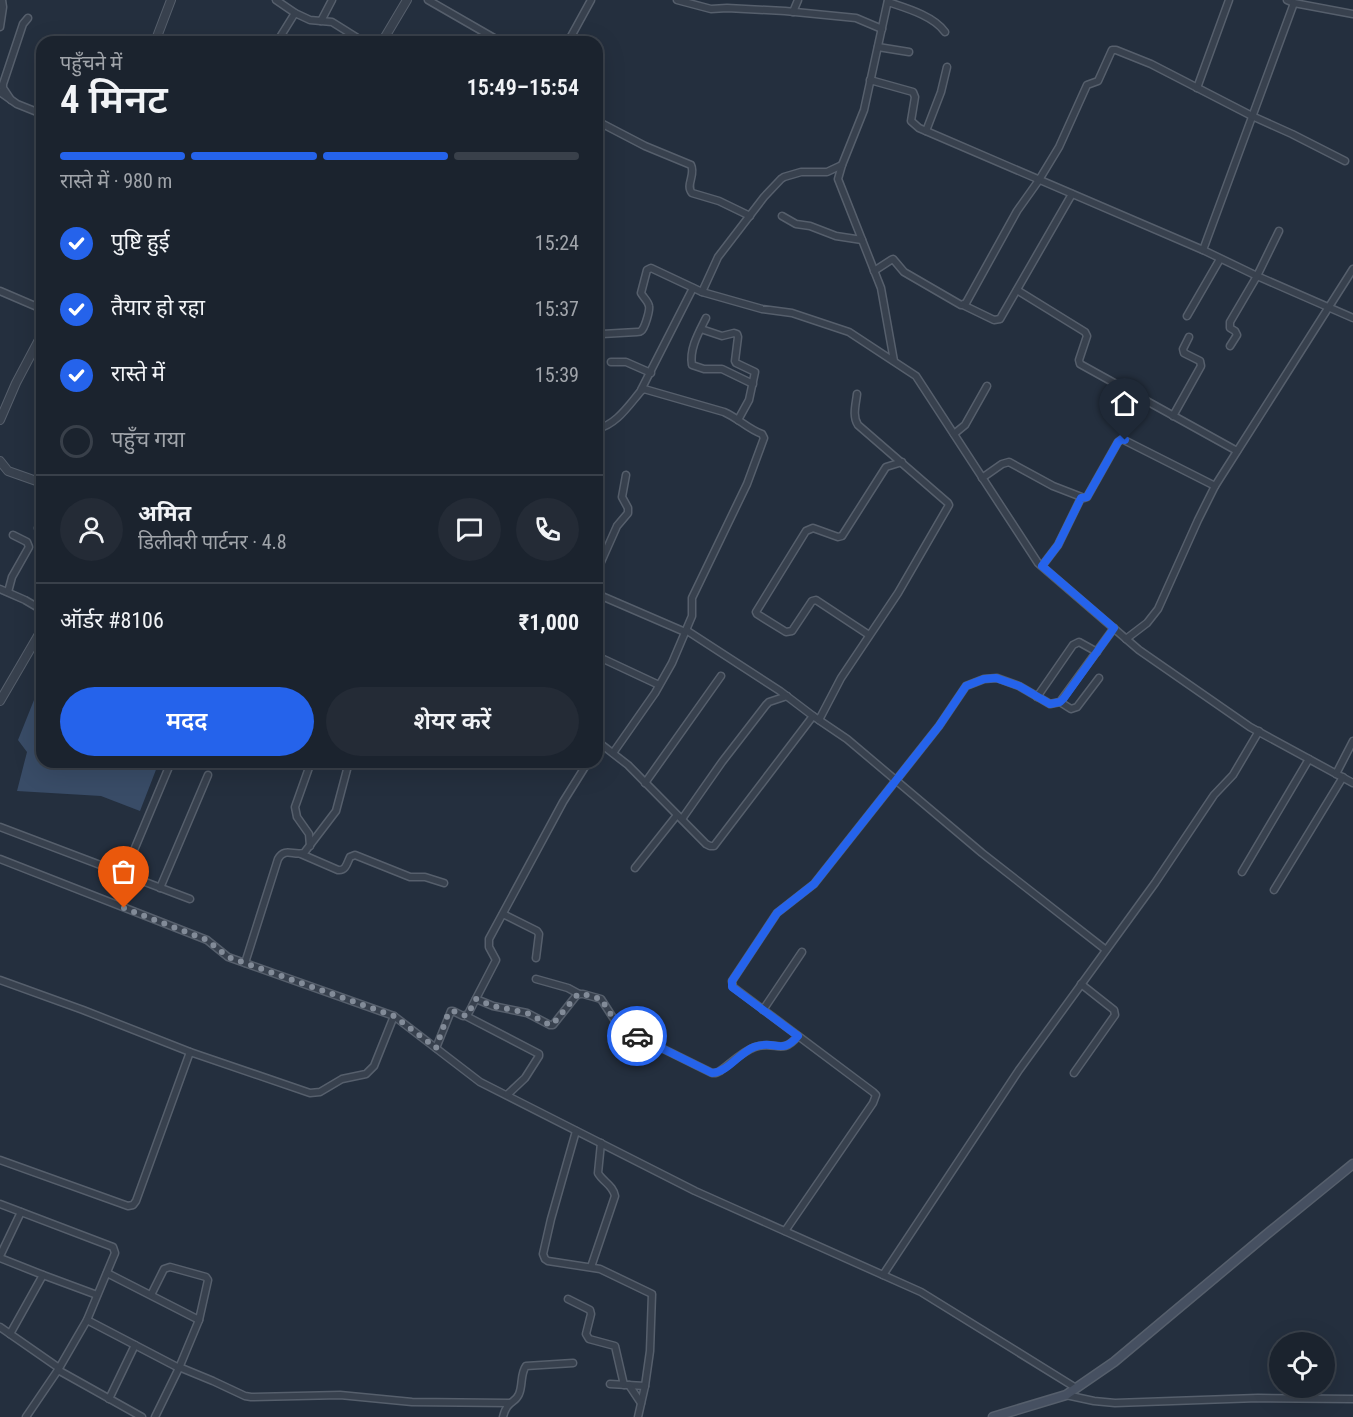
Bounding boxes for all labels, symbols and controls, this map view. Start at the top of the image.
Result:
text: पहुँचने में [60,51,122,75]
text: 15:49–15:54 [467,75,579,100]
text: 4 मिनट [60,77,168,123]
text: रास्ते में · 980 m [60,169,172,193]
icon: check [60,227,93,260]
text: पुष्टि हुई [111,229,170,254]
text: 15:24 [535,231,579,255]
icon: check [60,293,93,326]
text: तैयार हो रहा [111,295,205,320]
text: 15:37 [535,297,579,321]
icon: check [60,359,93,392]
text: रास्ते में [111,361,165,386]
text: 15:39 [535,363,579,387]
pin [1099,378,1150,440]
icon: home [1108,387,1141,420]
text: पहुँच गया [111,427,185,452]
button: person [60,498,123,561]
button: chat [438,498,501,561]
button: phone [516,498,579,561]
text: अमित [138,501,191,526]
text: डिलीवरी पार्टनर · 4.8 [138,530,287,554]
text: ऑर्डर #8106 [60,608,164,633]
text: ₹1,000 [519,610,579,635]
button: मदद [60,687,314,756]
button: शेयर करें [326,687,579,756]
pin [98,846,149,908]
icon: bag [107,855,140,888]
courier [607,1006,667,1066]
icon: car [621,1020,654,1053]
map controls [1269,1332,1335,1398]
button: locate [1269,1332,1335,1398]

